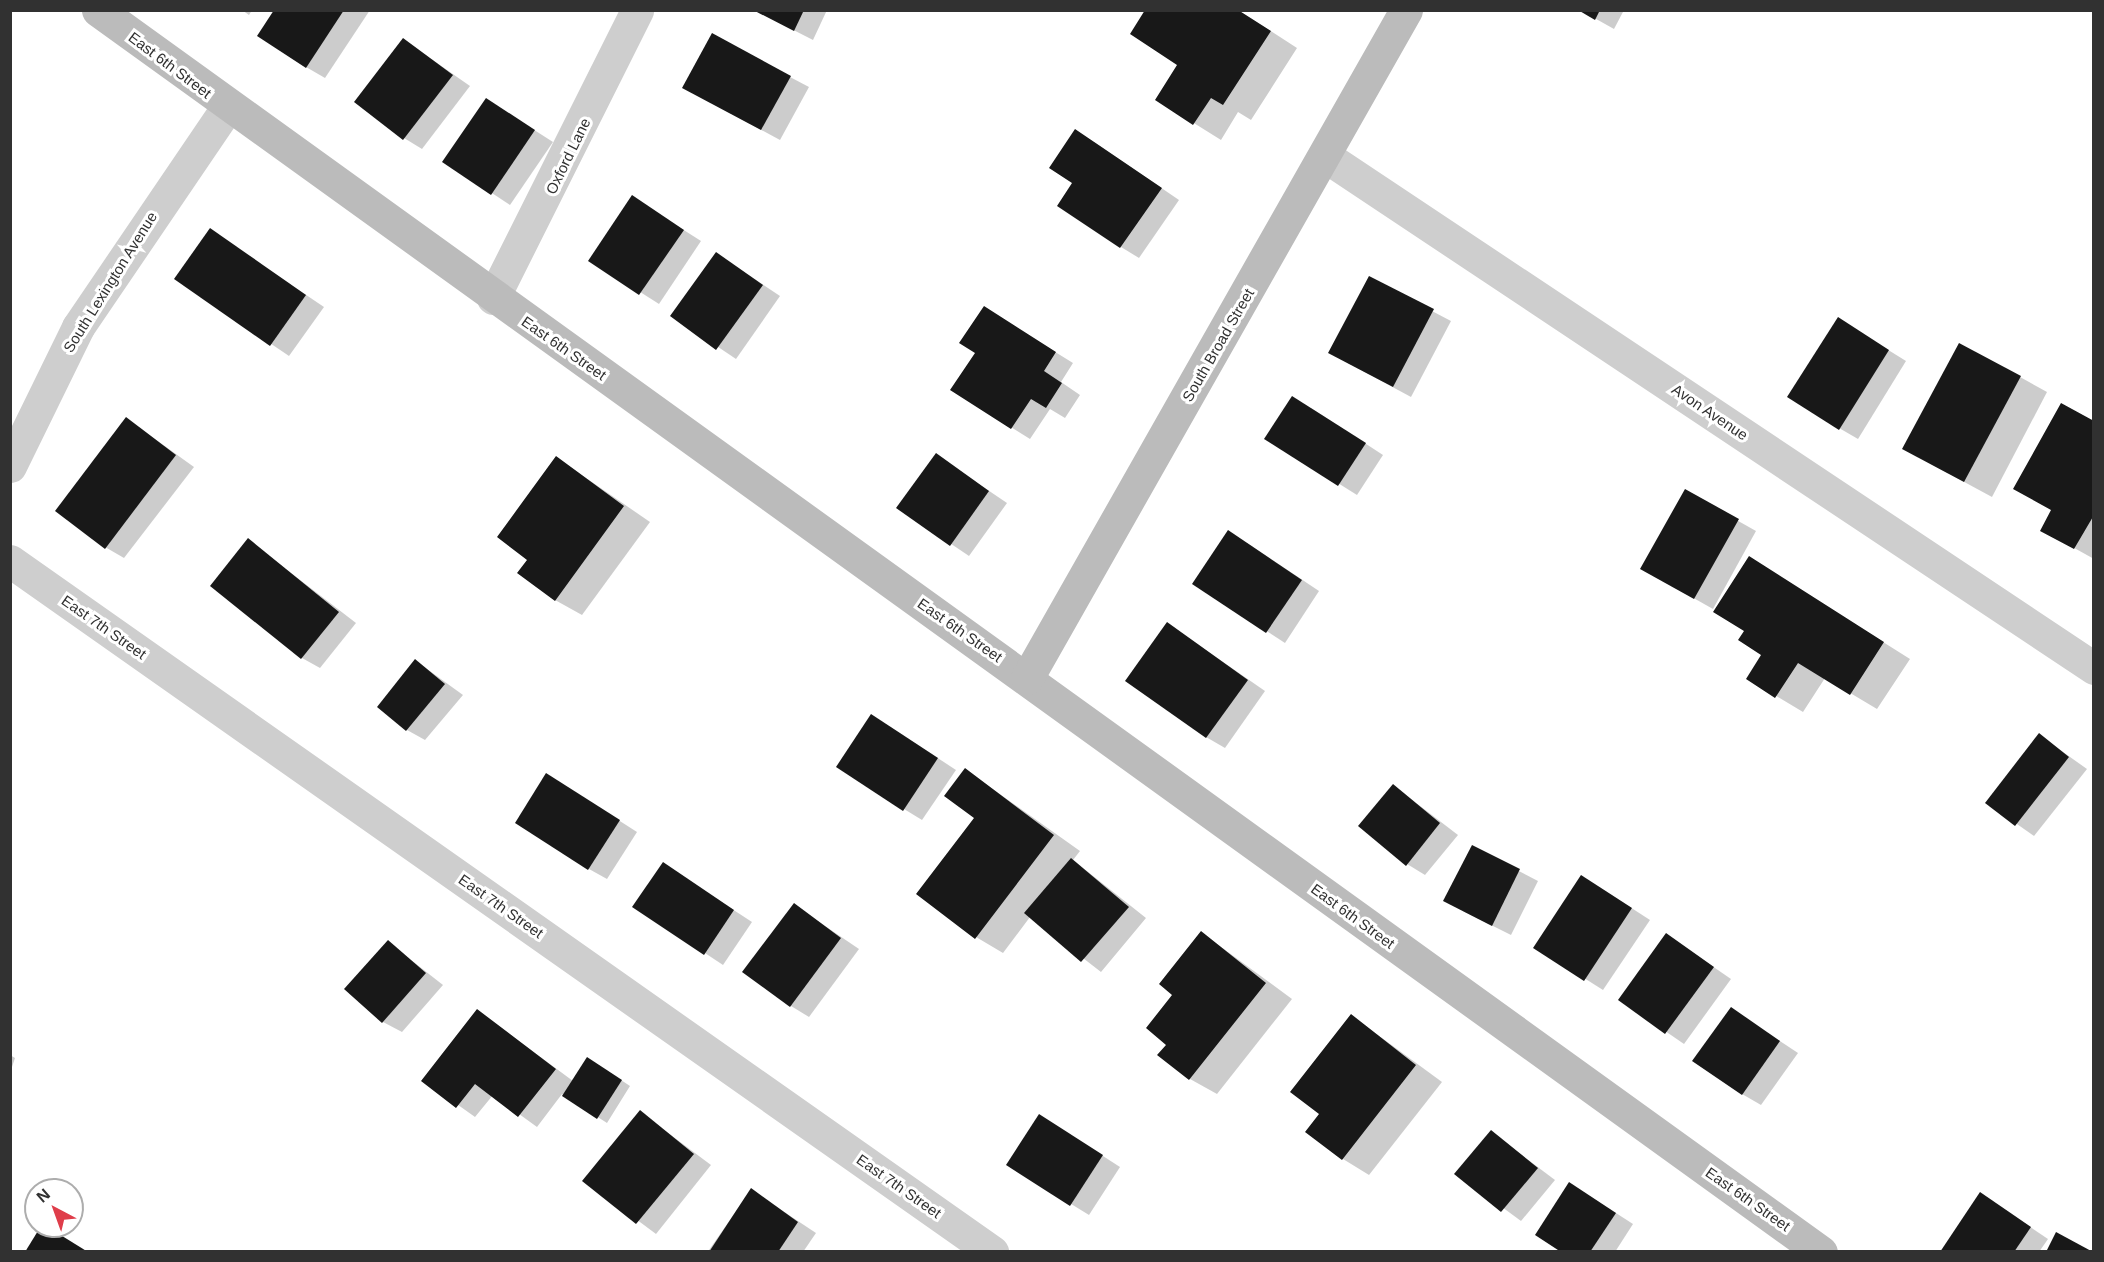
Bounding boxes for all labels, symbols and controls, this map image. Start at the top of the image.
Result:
street label: East 6th Street [125,28,215,102]
street label: Oxford Lane [542,115,594,197]
street label: South Lexington Avenue [59,208,161,356]
street label: South Broad Street [1178,285,1258,405]
street label: East 6th Street [518,312,610,384]
street label: Avon Avenue [1668,380,1752,444]
street label: East 7th Street [58,591,150,663]
street label: East 6th Street [914,594,1006,666]
street label: East 7th Street [455,870,547,942]
street label: East 6th Street [1308,880,1398,952]
street label: East 7th Street [853,1150,945,1222]
street label: East 6th Street [1702,1163,1794,1235]
north arrow [24,1178,84,1238]
text: N [33,1185,53,1206]

